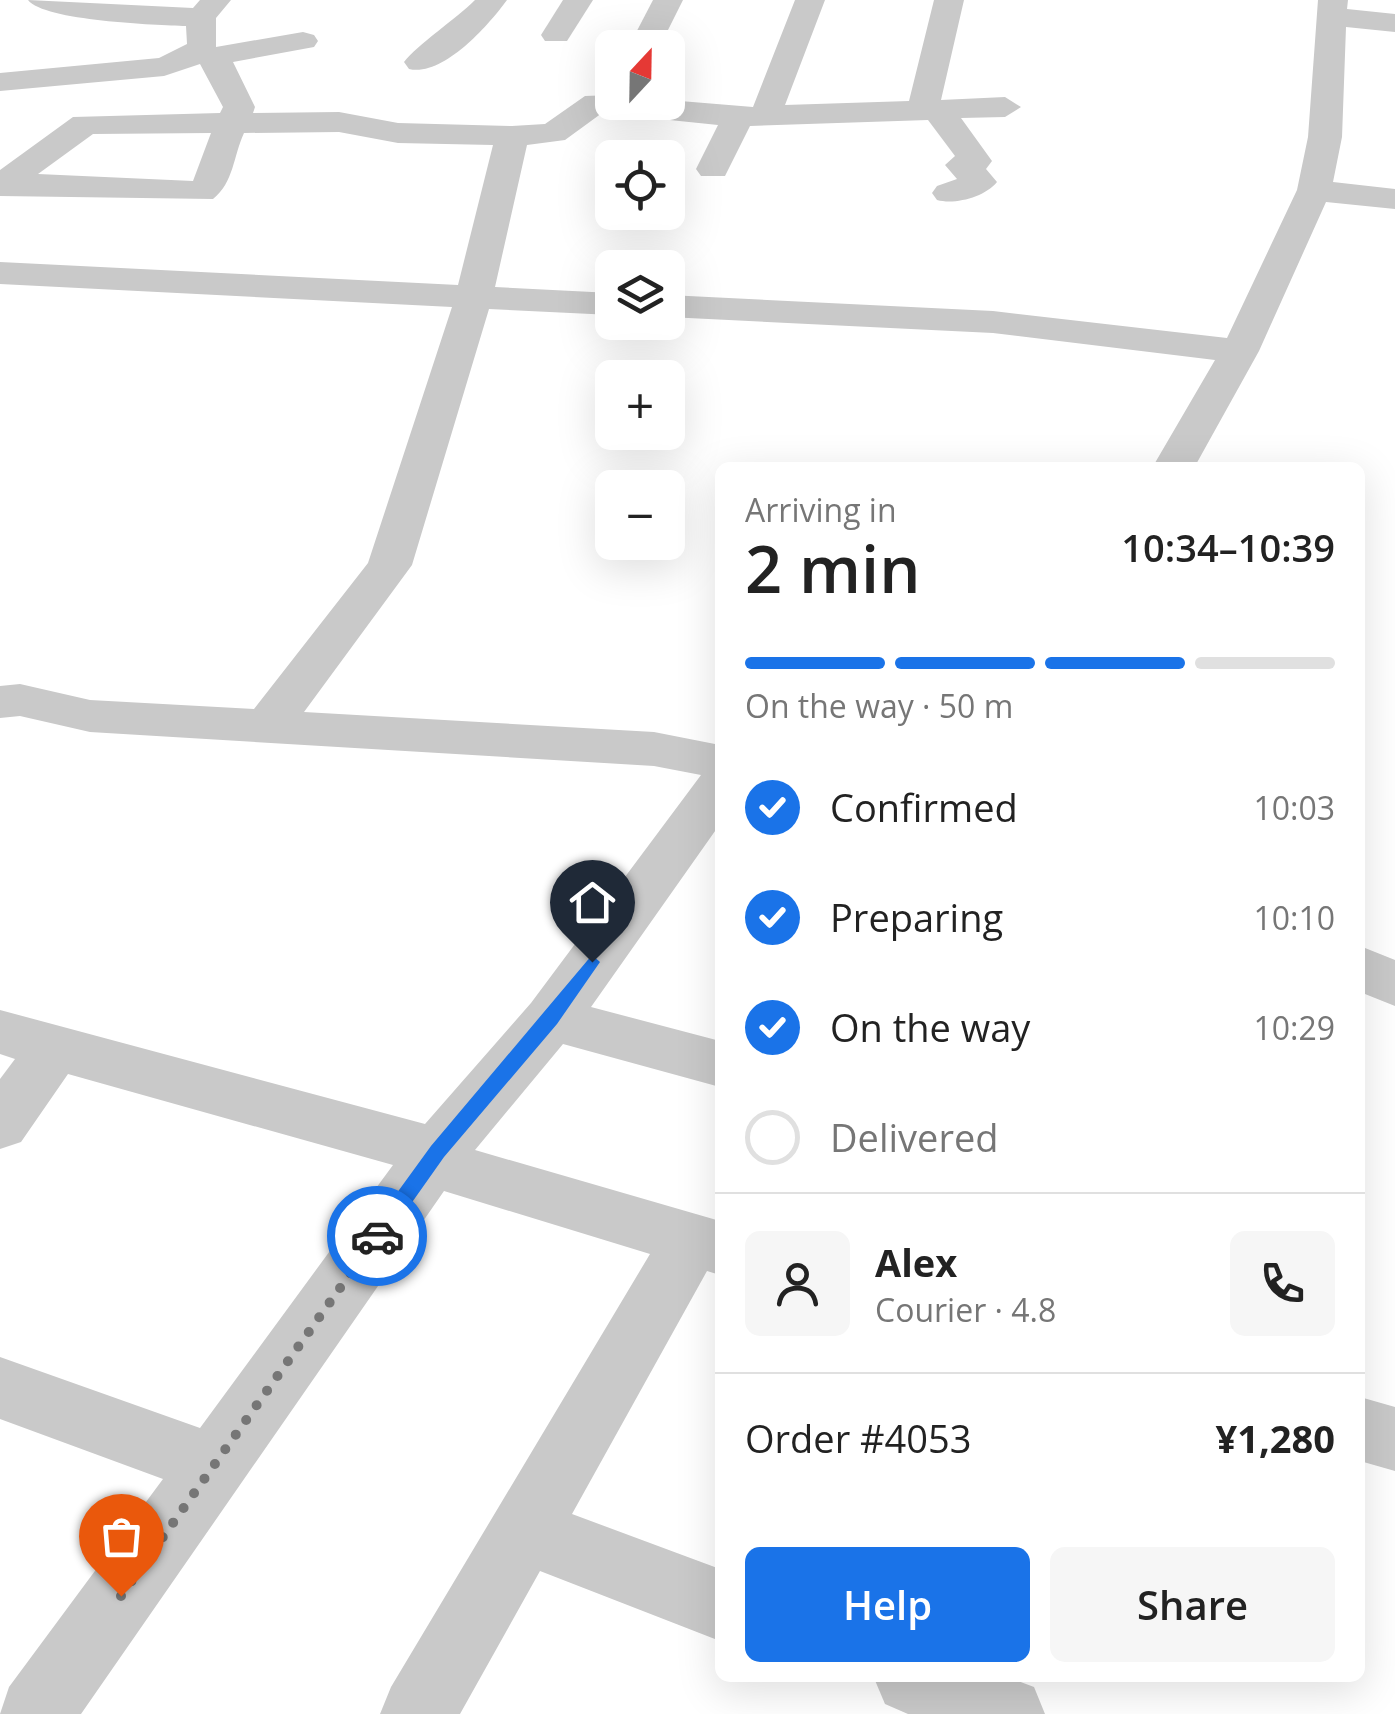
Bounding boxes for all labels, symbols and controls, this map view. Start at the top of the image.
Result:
north arrow [595,30,685,120]
map controls [595,30,685,560]
button: locate [595,140,685,230]
button: layers [595,250,685,340]
button: + [595,360,685,450]
button: − [595,470,685,560]
text: Arriving in [745,488,897,531]
text: 10:34–10:39 [1121,521,1335,573]
text: 2 min [745,524,920,612]
text: On the way · 50 m [745,684,1013,727]
icon: check [745,780,800,835]
text: Confirmed [830,781,1018,833]
text: 10:03 [1253,786,1335,829]
pin [550,860,635,963]
icon: home [565,875,620,930]
icon: check [745,890,800,945]
text: Preparing [830,891,1003,943]
text: 10:10 [1253,896,1335,939]
icon: check [745,1000,800,1055]
text: On the way [830,1001,1030,1053]
text: 10:29 [1253,1006,1335,1049]
text: Delivered [830,1111,999,1163]
courier [327,1186,427,1286]
icon: car [350,1209,405,1264]
button: person [745,1231,850,1336]
button: phone [1230,1231,1335,1336]
text: Alex [875,1236,957,1288]
text: Courier · 4.8 [875,1288,1056,1331]
text: Order #4053 [745,1412,972,1464]
text: ¥1,280 [1216,1412,1335,1464]
pin [79,1494,164,1597]
icon: bag [94,1509,149,1564]
button: Help [745,1547,1030,1662]
button: Share [1050,1547,1335,1662]

